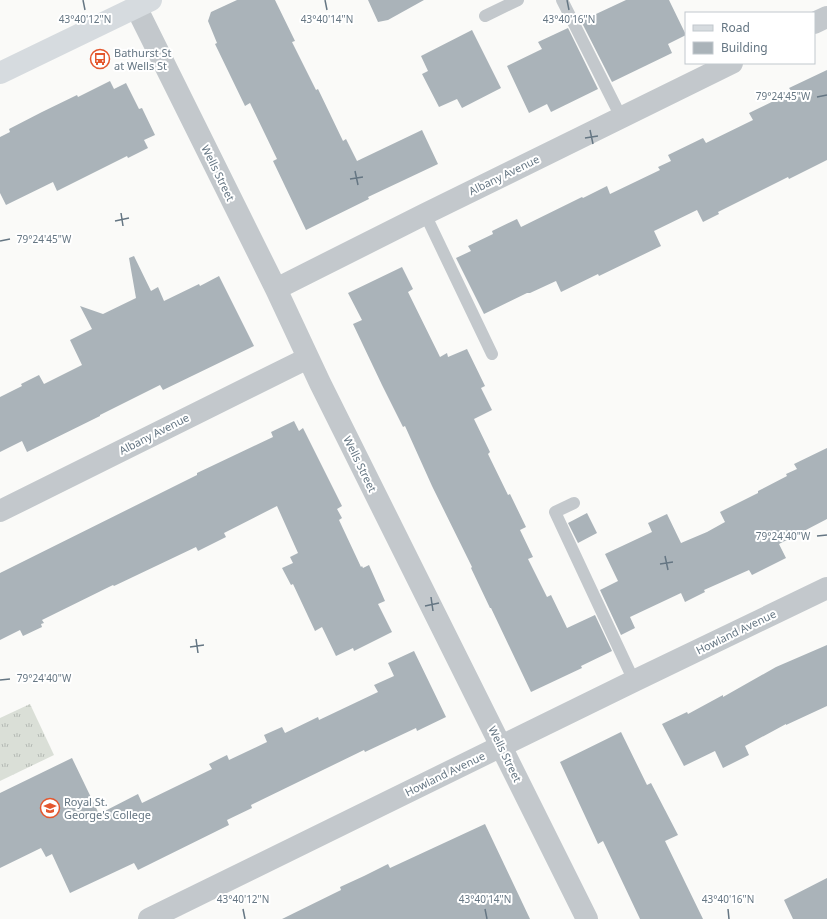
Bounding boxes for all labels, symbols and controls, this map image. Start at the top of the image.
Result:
text: 43°40'12"N [59,12,111,26]
text: 43°40'14"N [301,12,353,26]
text: 43°40'16"N [543,12,595,26]
legend [685,12,815,64]
text: Road [721,19,750,36]
text: Building [721,39,768,56]
place label: Bathurst St at Wells St [114,45,172,73]
bus stop icon: Bathurst St at Wells St [89,48,111,70]
text: 79°24'45"W [756,89,811,103]
street label: Wells Street [198,142,239,203]
street label: Albany Avenue [466,151,542,198]
text: 79°24'45"W [17,232,72,246]
street label: Albany Avenue [116,409,191,458]
street label: Wells Street [340,433,381,494]
text: 79°24'40"W [756,529,811,543]
street label: Howland Avenue [693,606,778,657]
text: 79°24'40"W [17,671,72,685]
street label: Wells Street [485,723,526,784]
street label: Howland Avenue [402,748,487,799]
place label: Royal St. George's College [64,794,151,822]
school or university icon: Royal St. George's College [39,797,61,819]
text: 43°40'12"N [217,892,269,906]
text: 43°40'14"N [459,892,511,906]
text: 43°40'16"N [702,892,754,906]

